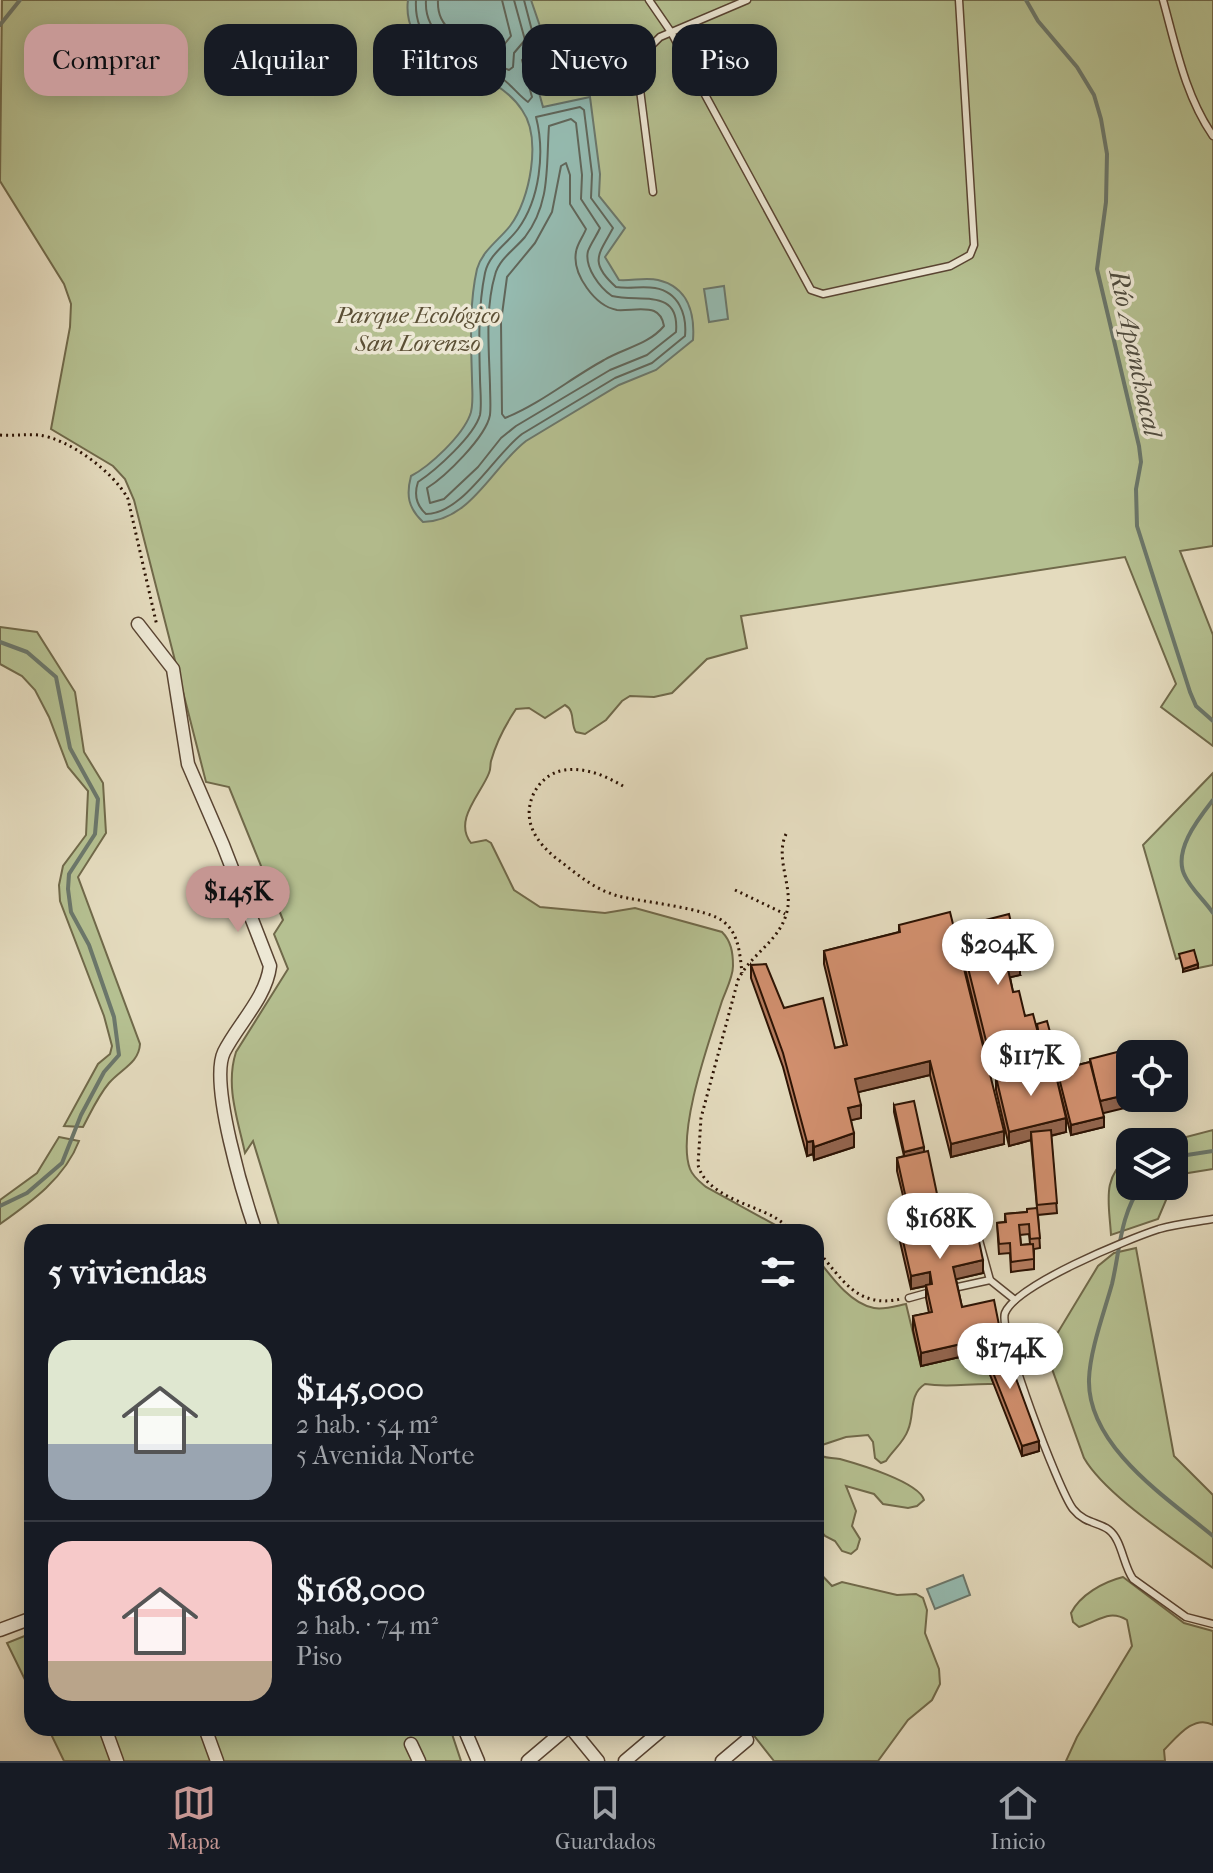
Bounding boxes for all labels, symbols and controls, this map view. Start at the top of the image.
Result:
chip: Comprar [24,24,188,96]
chip: Alquilar [204,24,357,96]
chip: Filtros [373,24,506,96]
chip: Nuevo [522,24,656,96]
chip: Piso [672,24,777,96]
water label: Río Apanchacal [1102,265,1169,442]
park label: Parque Ecológico San Lorenzo [335,301,500,357]
pin: $145K [182,866,294,934]
text: $145K [204,876,272,907]
pin: $204K [942,919,1054,987]
text: $204K [960,929,1036,960]
pin: $117K [975,1030,1087,1098]
text: $117K [999,1040,1063,1071]
map controls [1116,1040,1188,1200]
button: locate [1116,1040,1188,1112]
button: layers [1116,1128,1188,1200]
pin: $168K [884,1193,996,1261]
text: $168K [905,1203,975,1234]
icon: filters [756,1250,800,1294]
text: 5 viviendas [48,1252,207,1292]
pin: $174K [954,1323,1066,1391]
text: $174K [975,1333,1045,1364]
text: $145,000 [296,1369,424,1409]
icon: home [112,1372,208,1468]
text: 2 hab. · 54 m² [296,1409,438,1440]
text: 5 Avenida Norte [296,1440,474,1471]
text: $168,000 [296,1570,426,1610]
icon: home [112,1573,208,1669]
text: 2 hab. · 74 m² [296,1610,438,1641]
text: Piso [296,1641,342,1672]
tab: Mapa [167,1781,220,1855]
tab: Guardados [555,1781,656,1855]
tab: Inicio [991,1781,1045,1855]

